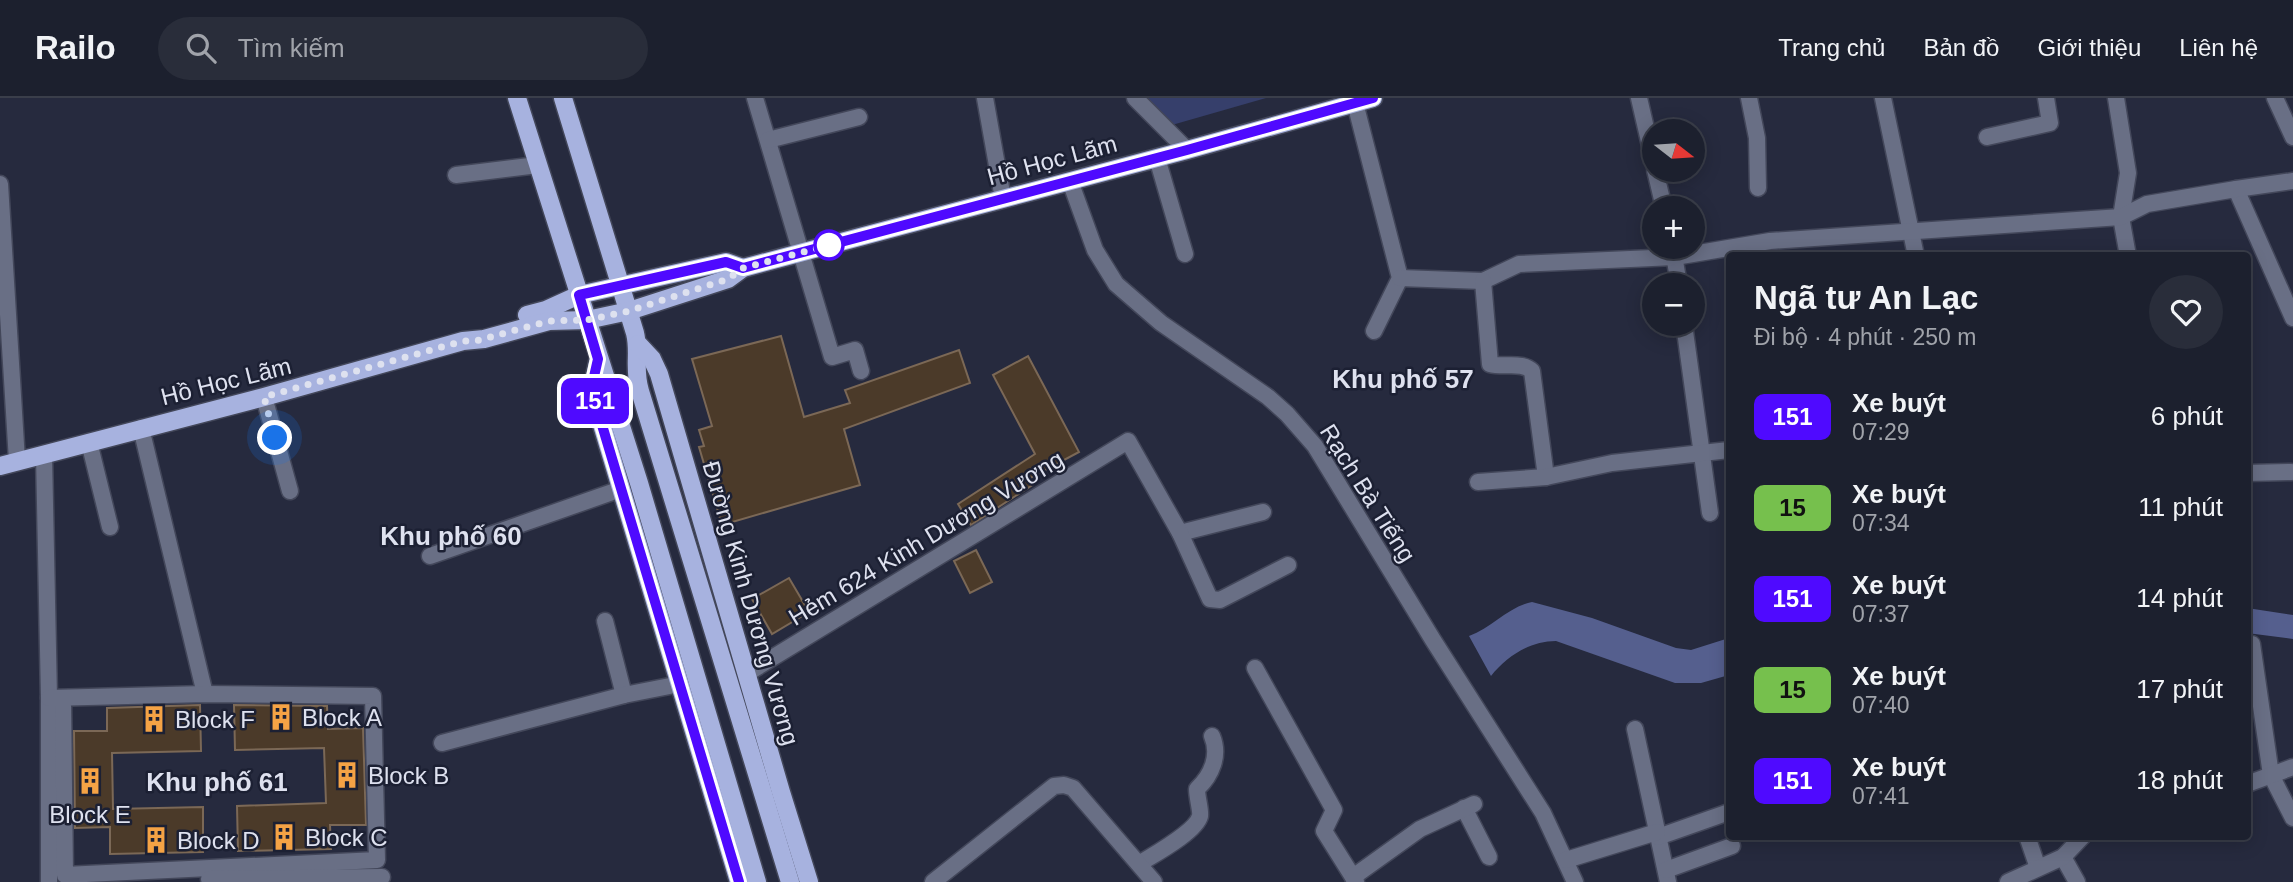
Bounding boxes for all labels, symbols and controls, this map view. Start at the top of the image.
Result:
search box [158,17,648,80]
text: Railo [35,29,116,66]
icon: search [182,29,220,67]
text: Tìm kiếm [238,33,345,63]
text: Trang chủ [1778,34,1885,61]
text: Bản đồ [1923,34,1999,61]
text: Giới thiệu [2037,34,2141,61]
text: Liên hệ [2179,34,2258,61]
north arrow [1642,119,1704,182]
map controls [1642,119,1705,336]
street label: Hồ Học Lãm [984,130,1120,190]
button: + [1642,196,1705,259]
unlabelled marker [814,230,844,260]
button: − [1642,273,1705,336]
button: heart [2149,275,2223,349]
text: Ngã tư An Lạc [1754,279,1978,316]
text: Đi bộ · 4 phút · 250 m [1754,324,1976,350]
street label: Hồ Học Lãm [158,352,294,410]
district label: Khu phố 57 [1332,364,1474,394]
line badge: 151 [555,378,635,424]
text: 151 [575,387,615,414]
text: Xe buýt [1852,388,1946,418]
text: 6 phút [2151,401,2223,431]
text: 151 [1772,403,1813,430]
street label: Rạch Bà Tiếng [1315,419,1421,567]
text: 07:29 [1852,419,1910,445]
your location [257,420,292,455]
street label: Hẻm 624 Kinh Dương Vương [784,445,1068,631]
street label: Đường Kinh Dương Vương [697,458,805,748]
text: Xe buýt [1852,479,1946,509]
text: 11 phút [2138,492,2223,522]
text: 15 [1779,494,1806,521]
text: 07:34 [1852,510,1910,536]
district label: Khu phố 60 [380,521,522,551]
text: Xe buýt [1852,570,1946,600]
text: 14 phút [2136,583,2223,613]
text: 151 [1772,585,1813,612]
text: 07:37 [1852,601,1910,627]
text: Xe buýt [1852,661,1946,691]
text: 17 phút [2136,674,2223,704]
text: 15 [1779,676,1806,703]
text: 07:40 [1852,692,1910,718]
building icon: Block A [266,702,296,732]
building icon: Block F [139,704,169,734]
place label: Block A [302,704,382,731]
place label: Block F [175,706,255,733]
text: Xe buýt [1852,752,1946,782]
building icon: Block B [332,760,362,790]
place label: Block B [368,762,449,789]
text: 18 phút [2136,765,2223,795]
building icon: Block E [75,766,105,796]
district label: Khu phố 61 [146,767,288,797]
text: 151 [1772,767,1813,794]
text: 07:41 [1852,783,1910,809]
place label: Block E [49,801,131,828]
building icon: Block C [269,822,299,852]
place label: Block C [305,824,388,851]
building icon: Block D [141,825,171,855]
place label: Block D [177,827,260,854]

